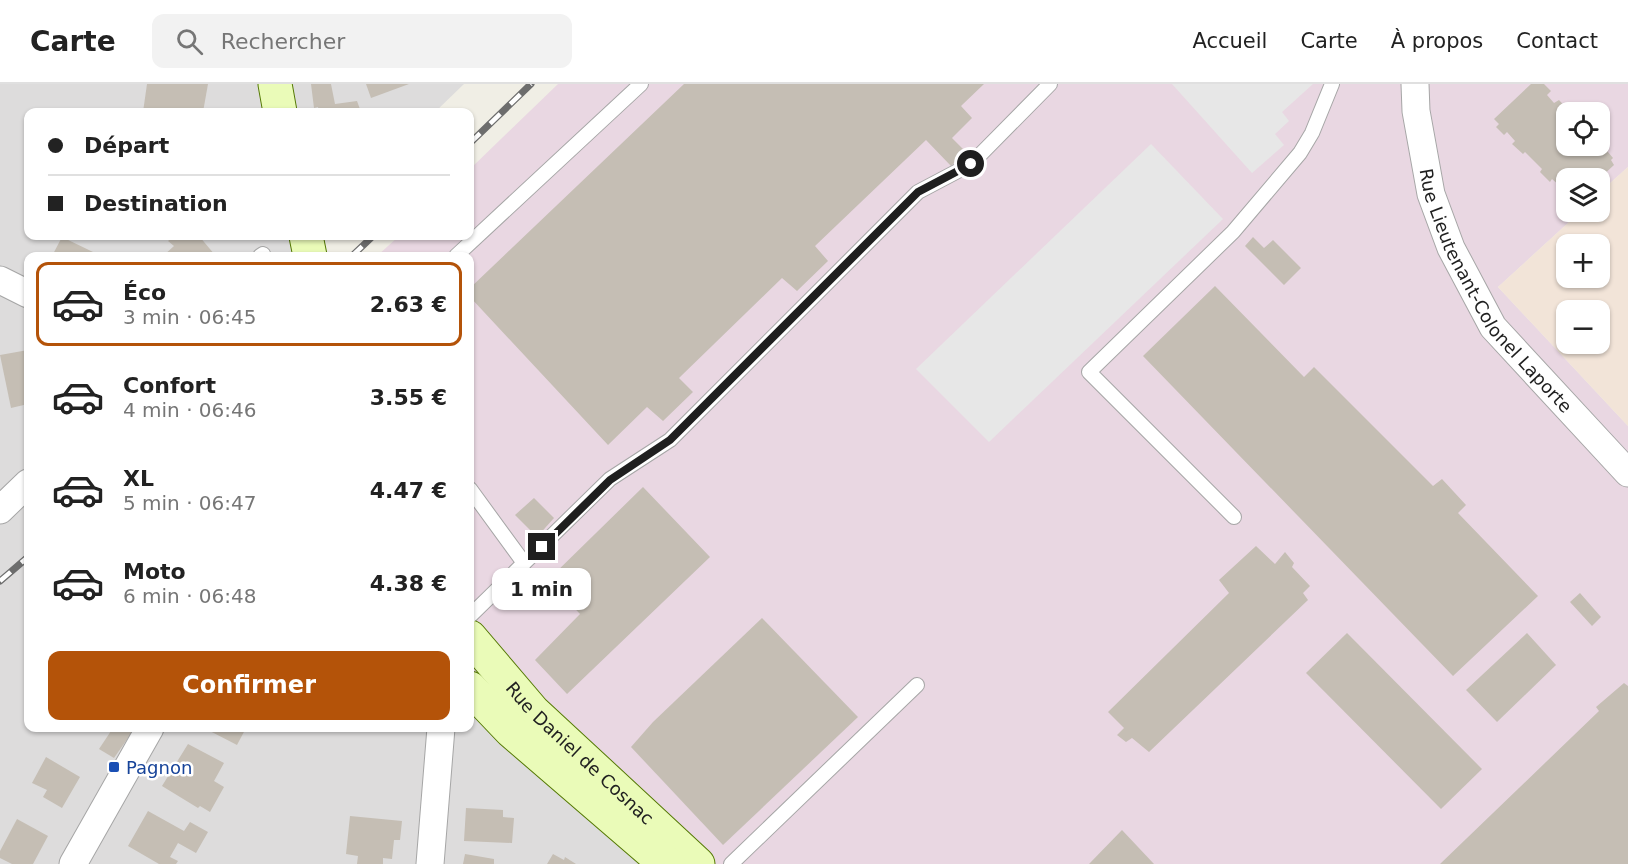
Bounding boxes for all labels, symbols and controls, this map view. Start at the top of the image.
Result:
search box [152,14,572,68]
text: Carte [30,25,116,58]
icon: search [173,25,206,58]
text: Rechercher [221,29,345,54]
text: Accueil [1192,29,1267,53]
text: Carte [1300,29,1358,53]
text: À propos [1391,29,1483,53]
text: Contact [1516,29,1598,53]
map controls [1556,102,1610,354]
button: locate [1556,102,1610,156]
text: Départ [84,133,169,158]
route start [957,150,984,177]
street label: Rue Lieutenant-Colonel Laporte [1416,167,1577,416]
button: layers [1556,168,1610,222]
text: Destination [84,191,228,216]
button: + [1556,234,1610,288]
icon: car [51,277,105,331]
text: Éco [123,280,166,305]
text: 2.63 € [370,292,447,317]
button: − [1556,300,1610,354]
text: 3 min · 06:45 [123,305,257,329]
icon: car [51,370,105,424]
text: Confort [123,373,216,398]
text: 3.55 € [370,385,447,410]
text: 4 min · 06:46 [123,398,257,422]
icon: car [51,463,105,517]
text: XL [123,466,154,491]
text: 4.47 € [370,478,447,503]
text: 5 min · 06:47 [123,491,257,515]
route end [528,533,555,560]
icon: car [51,556,105,610]
text: Moto [123,559,186,584]
callout: 1 min [492,568,592,610]
text: 4.38 € [370,571,447,596]
text: 1 min [510,577,573,601]
text: 6 min · 06:48 [123,584,257,608]
button: Confirmer [48,651,450,720]
street label: Rue Daniel de Cosnac [502,677,658,828]
place label: Pagnon [126,757,192,778]
marker: Pagnon [107,760,121,774]

